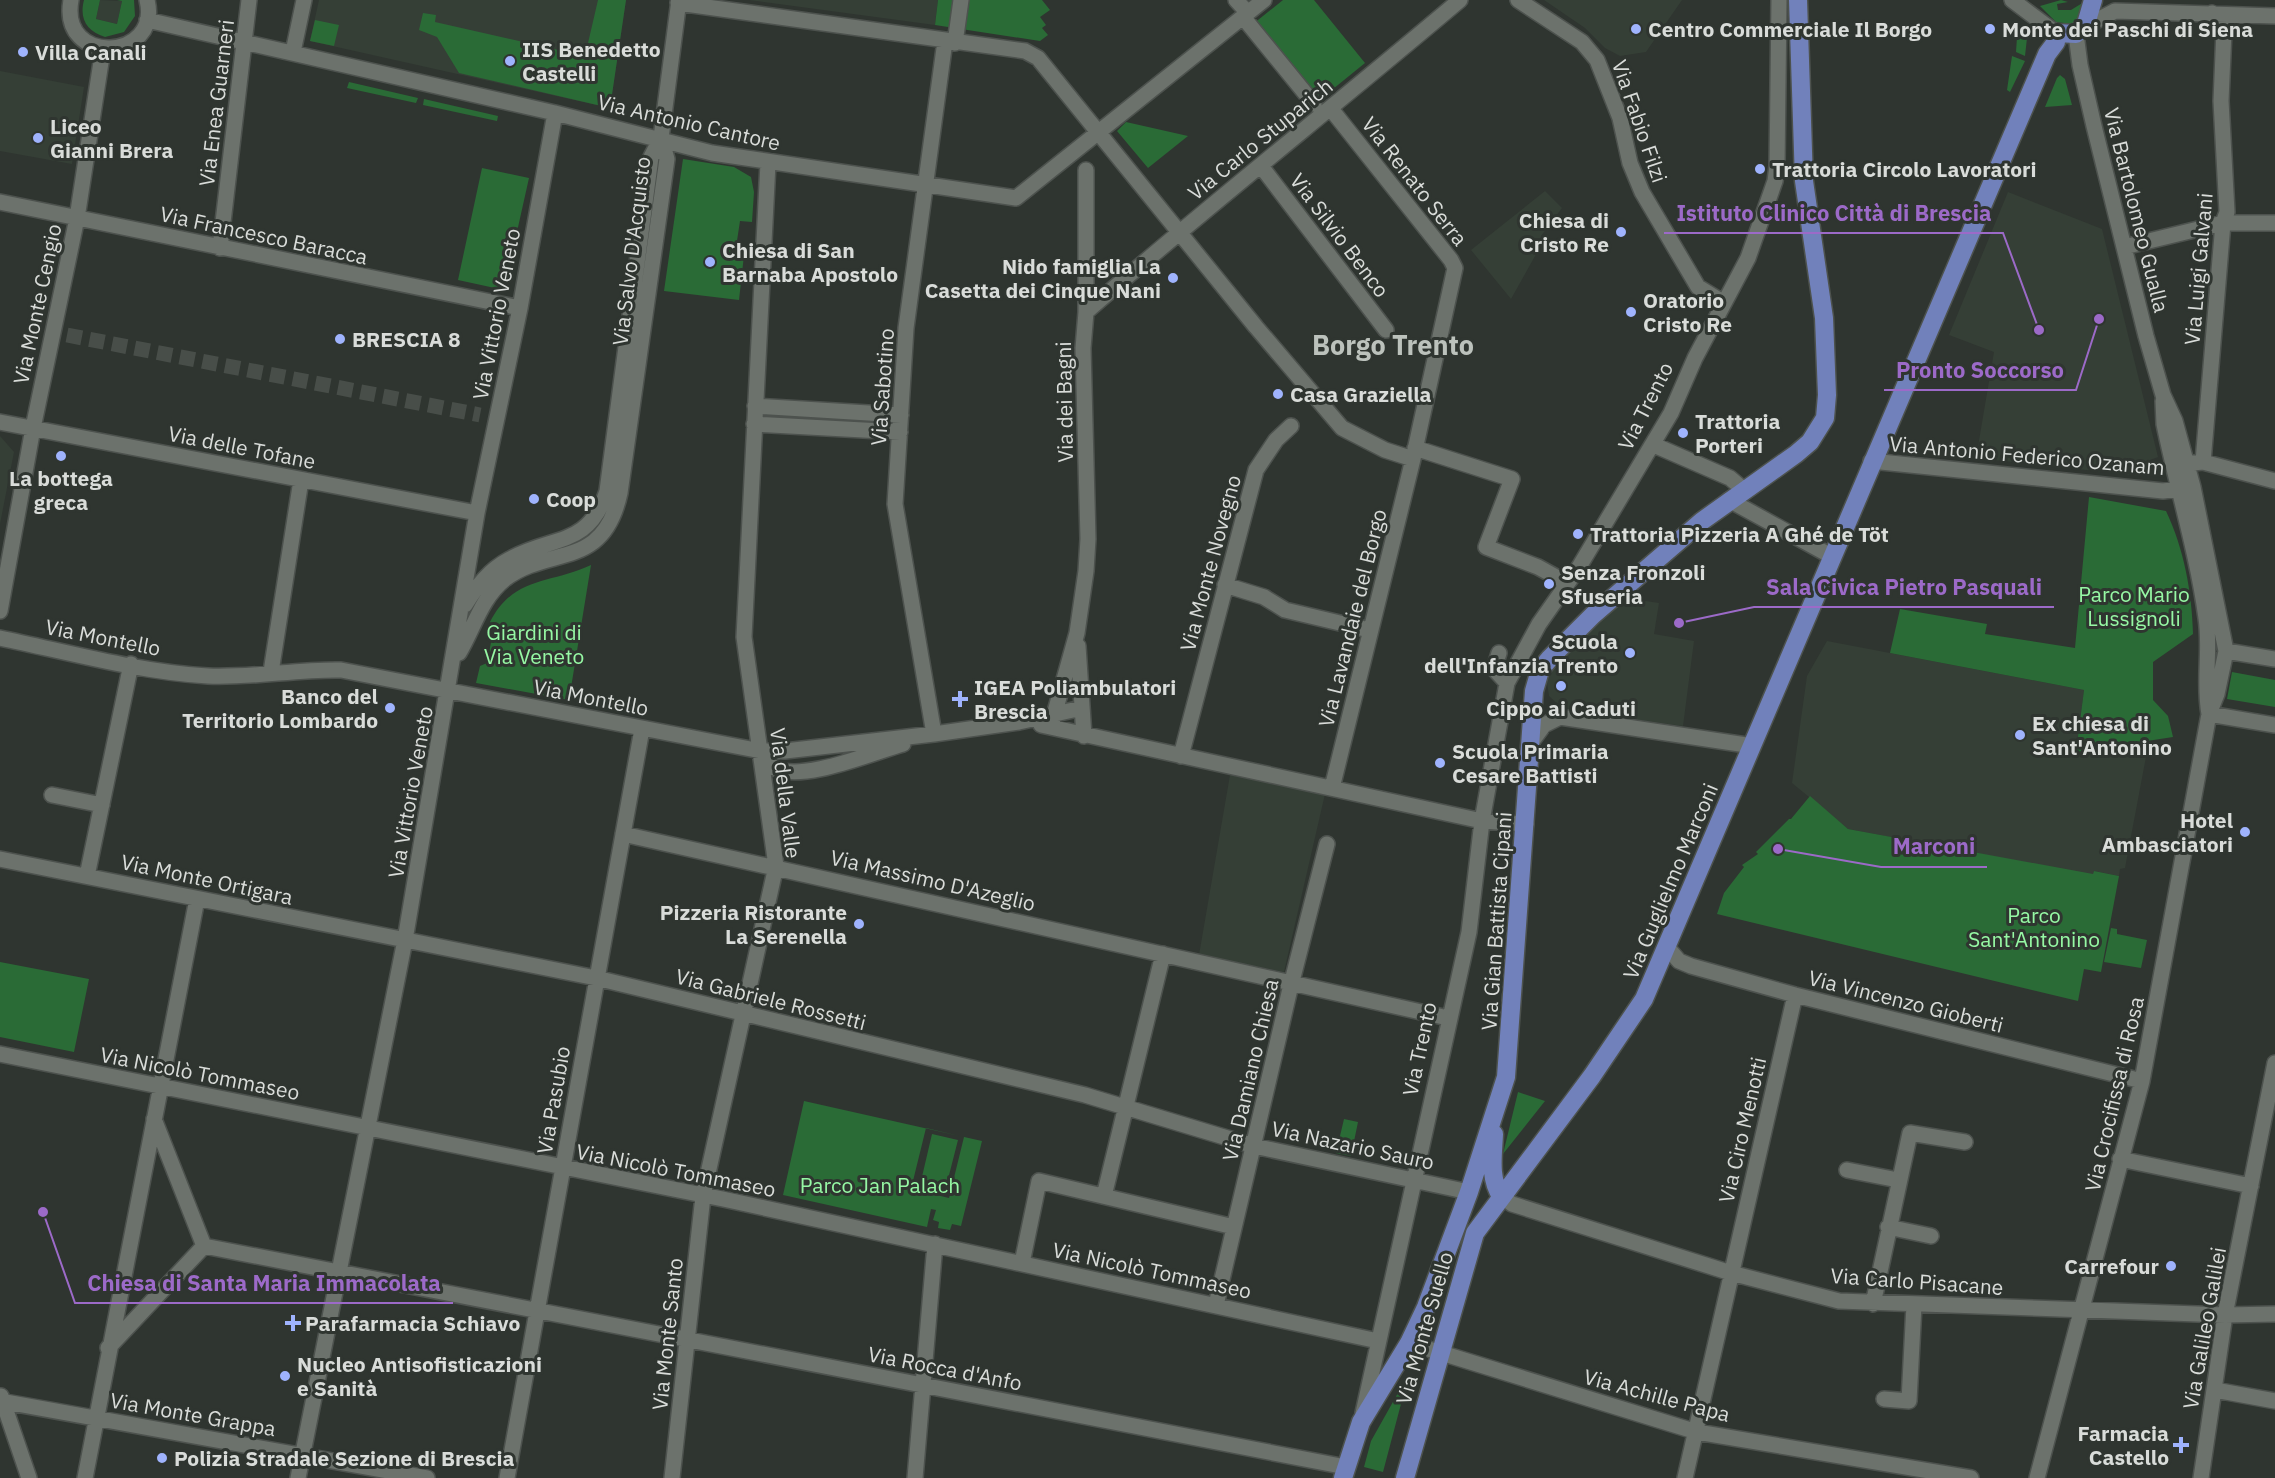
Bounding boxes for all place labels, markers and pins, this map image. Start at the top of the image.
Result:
place label: Centro Commerciale Il Borgo [1648,15,1932,43]
place label: Monte dei Paschi di Siena [2002,15,2253,43]
marker: Centro Commerciale Il Borgo [1629,22,1643,36]
marker: Monte dei Paschi di Siena [1983,22,1997,36]
place label: IIS Benedetto Castelli [522,35,661,87]
place label: Villa Canali [35,38,147,66]
marker: Villa Canali [16,45,30,59]
marker: IIS Benedetto Castelli [503,54,517,68]
place label: Liceo Gianni Brera [50,112,173,164]
marker: Liceo Gianni Brera [31,131,45,145]
place label: Trattoria Circolo Lavoratori [1772,155,2037,183]
marker: Trattoria Circolo Lavoratori [1753,162,1767,176]
callout: Istituto Clinico Città di Brescia [1664,193,2003,233]
place label: Chiesa di Cristo Re [1519,206,1609,258]
marker: Chiesa di Cristo Re [1614,225,1628,239]
place label: Chiesa di San Barnaba Apostolo [722,236,898,288]
place label: Nido famiglia La Casetta dei Cinque Nani [925,252,1161,304]
marker: Chiesa di San Barnaba Apostolo [703,255,717,269]
marker: Nido famiglia La Casetta dei Cinque Nani [1166,271,1180,285]
place label: Oratorio Cristo Re [1643,286,1732,338]
marker: Oratorio Cristo Re [1624,305,1638,319]
place label: BRESCIA 8 [352,325,461,353]
marker: BRESCIA 8 [333,332,347,346]
callout: Pronto Soccorso [1884,350,2076,390]
place label: Casa Graziella [1290,380,1432,408]
marker: Casa Graziella [1271,387,1285,401]
place label: Trattoria Porteri [1695,407,1781,459]
marker: Trattoria Porteri [1676,426,1690,440]
marker: La bottega greca [54,449,68,463]
place label: La bottega greca [9,464,113,516]
place label: Coop [546,485,596,513]
marker: Coop [527,492,541,506]
place label: Trattoria Pizzeria A Ghé de Töt [1590,520,1889,548]
marker: Trattoria Pizzeria A Ghé de Töt [1571,527,1585,541]
place label: Senza Fronzoli Sfuseria [1561,558,1705,610]
callout: Sala Civica Pietro Pasquali [1754,567,2054,607]
marker: Senza Fronzoli Sfuseria [1542,577,1556,591]
place label: Scuola dell'Infanzia Trento [1424,627,1618,679]
marker: Scuola dell'Infanzia Trento [1623,646,1637,660]
place label: IGEA Poliambulatori Brescia [974,673,1176,725]
marker: Cippo ai Caduti [1554,679,1568,693]
place label: Banco del Territorio Lombardo [182,682,378,734]
marker: IGEA Poliambulatori Brescia [951,690,969,708]
place label: Cippo ai Caduti [1486,694,1636,722]
marker: Banco del Territorio Lombardo [383,701,397,715]
place label: Ex chiesa di Sant'Antonino [2032,709,2172,761]
marker: Ex chiesa di Sant'Antonino [2013,728,2027,742]
place label: Scuola Primaria Cesare Battisti [1452,737,1609,789]
marker: Scuola Primaria Cesare Battisti [1433,756,1447,770]
place label: Hotel Ambasciatori [2102,806,2233,858]
marker: Hotel Ambasciatori [2238,825,2252,839]
callout: Marconi [1881,827,1987,867]
place label: Pizzeria Ristorante La Serenella [660,898,847,950]
marker: Pizzeria Ristorante La Serenella [852,917,866,931]
place label: Carrefour [2064,1252,2160,1280]
marker: Carrefour [2164,1259,2178,1273]
callout: Chiesa di Santa Maria Immacolata [75,1263,453,1303]
place label: Parafarmacia Schiavo [305,1309,520,1337]
marker: Parafarmacia Schiavo [286,1316,300,1330]
place label: Nucleo Antisofisticazioni e Sanità [297,1350,542,1402]
marker: Nucleo Antisofisticazioni e Sanità [278,1369,292,1383]
place label: Farmacia Castello [2078,1419,2169,1471]
marker: Farmacia Castello [2174,1438,2188,1452]
place label: Polizia Stradale Sezione di Brescia [174,1444,515,1472]
marker: Polizia Stradale Sezione di Brescia [155,1451,169,1465]

